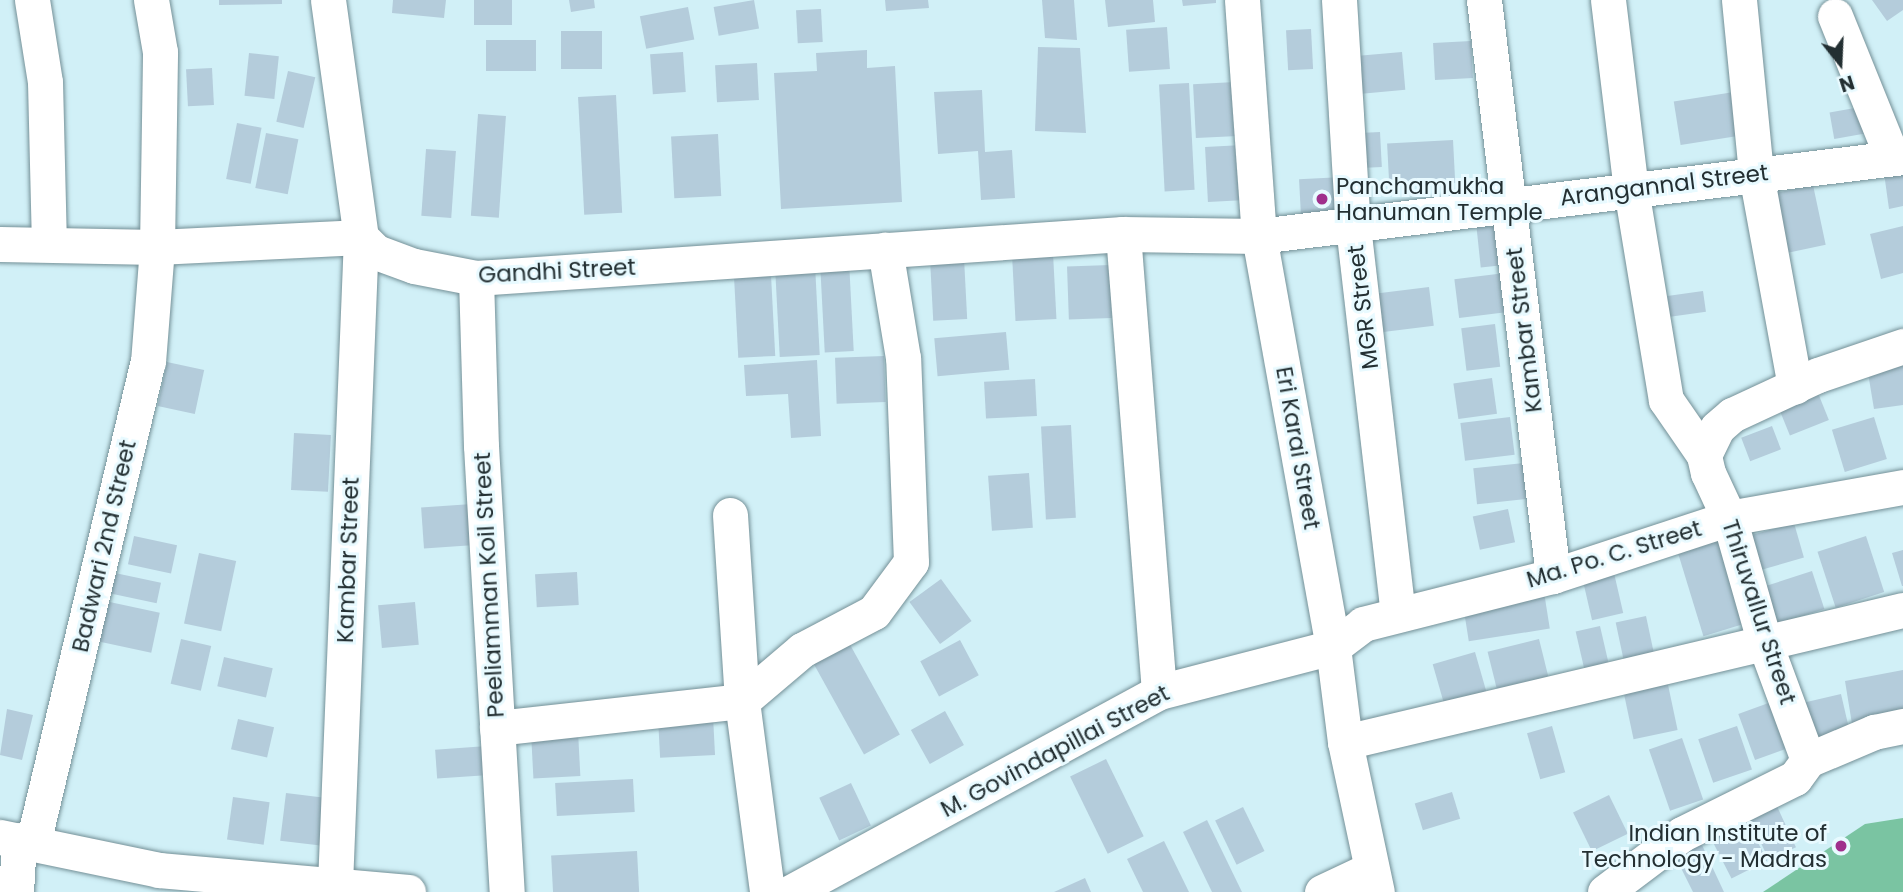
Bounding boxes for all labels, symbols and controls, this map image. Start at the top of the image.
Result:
north arrow [1805,28,1875,98]
text: N [1836,68,1858,98]
street label: Arangannal Street [1558,159,1770,211]
place label: Panchamukha Hanuman Temple [1336,172,1543,226]
marker: Panchamukha Hanuman Temple [1314,191,1330,207]
street label: MGR Street [1342,243,1384,371]
street label: Kambar Street [1500,246,1548,414]
street label: Gandhi Street [478,253,636,289]
street label: Eri Karai Street [1270,364,1326,532]
street label: Badwari 2nd Street [66,437,142,655]
street label: Peeliamman Koil Street [468,452,510,718]
street label: Kambar Street [331,476,365,644]
street label: Ma. Po. C. Street [1523,514,1705,594]
street label: Thiruvallur Street [1716,516,1802,708]
street label: M. Govindapillai Street [936,679,1174,823]
place label: Indian Institute of Technology - Madras [1581,819,1827,873]
marker: Indian Institute of Technology - Madras [1833,838,1849,854]

